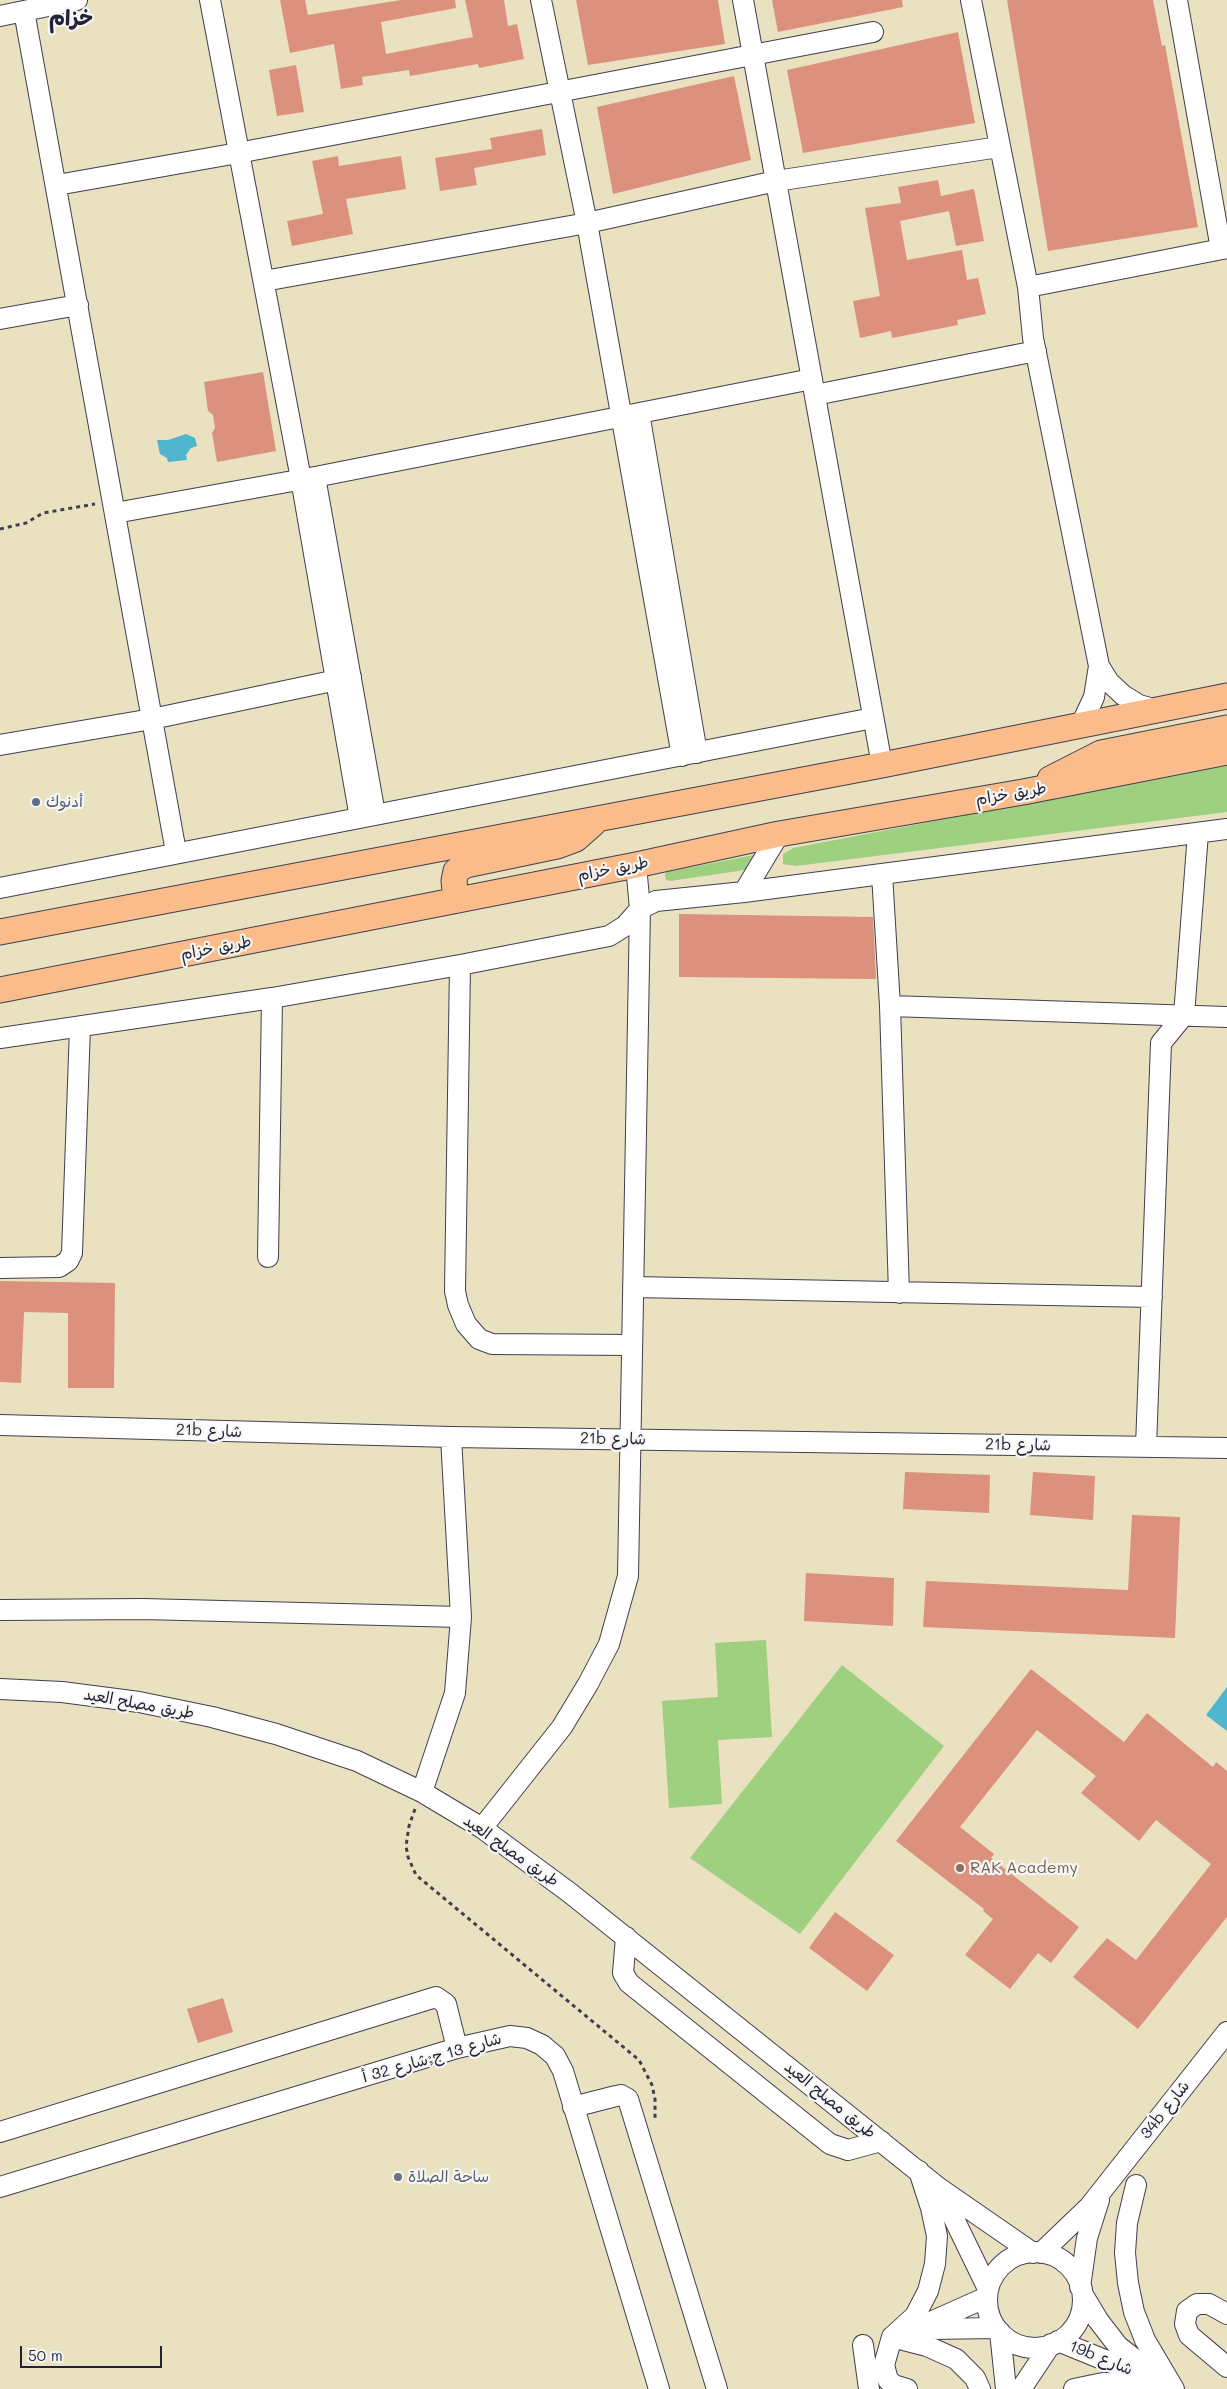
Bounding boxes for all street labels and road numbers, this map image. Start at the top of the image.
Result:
street label: طريق خزام [974,778,1048,810]
street label: طريق خزام [576,853,650,885]
street label: طريق خزام [179,932,253,964]
street label: 21b شارع [176,1420,242,1442]
street label: 21b شارع [580,1429,646,1449]
street label: 21b شارع [985,1435,1051,1455]
street label: طريق مصلح العيد [82,1685,196,1723]
street label: طريق مصلح العيد [460,1811,562,1891]
street label: شارع 13 ج;شارع 32 أ [360,2029,504,2087]
street label: طريق مصلح العيد [780,2057,880,2143]
street label: 34b شارع [1136,2077,1194,2143]
street label: 19b شارع [1067,2337,1135,2379]

